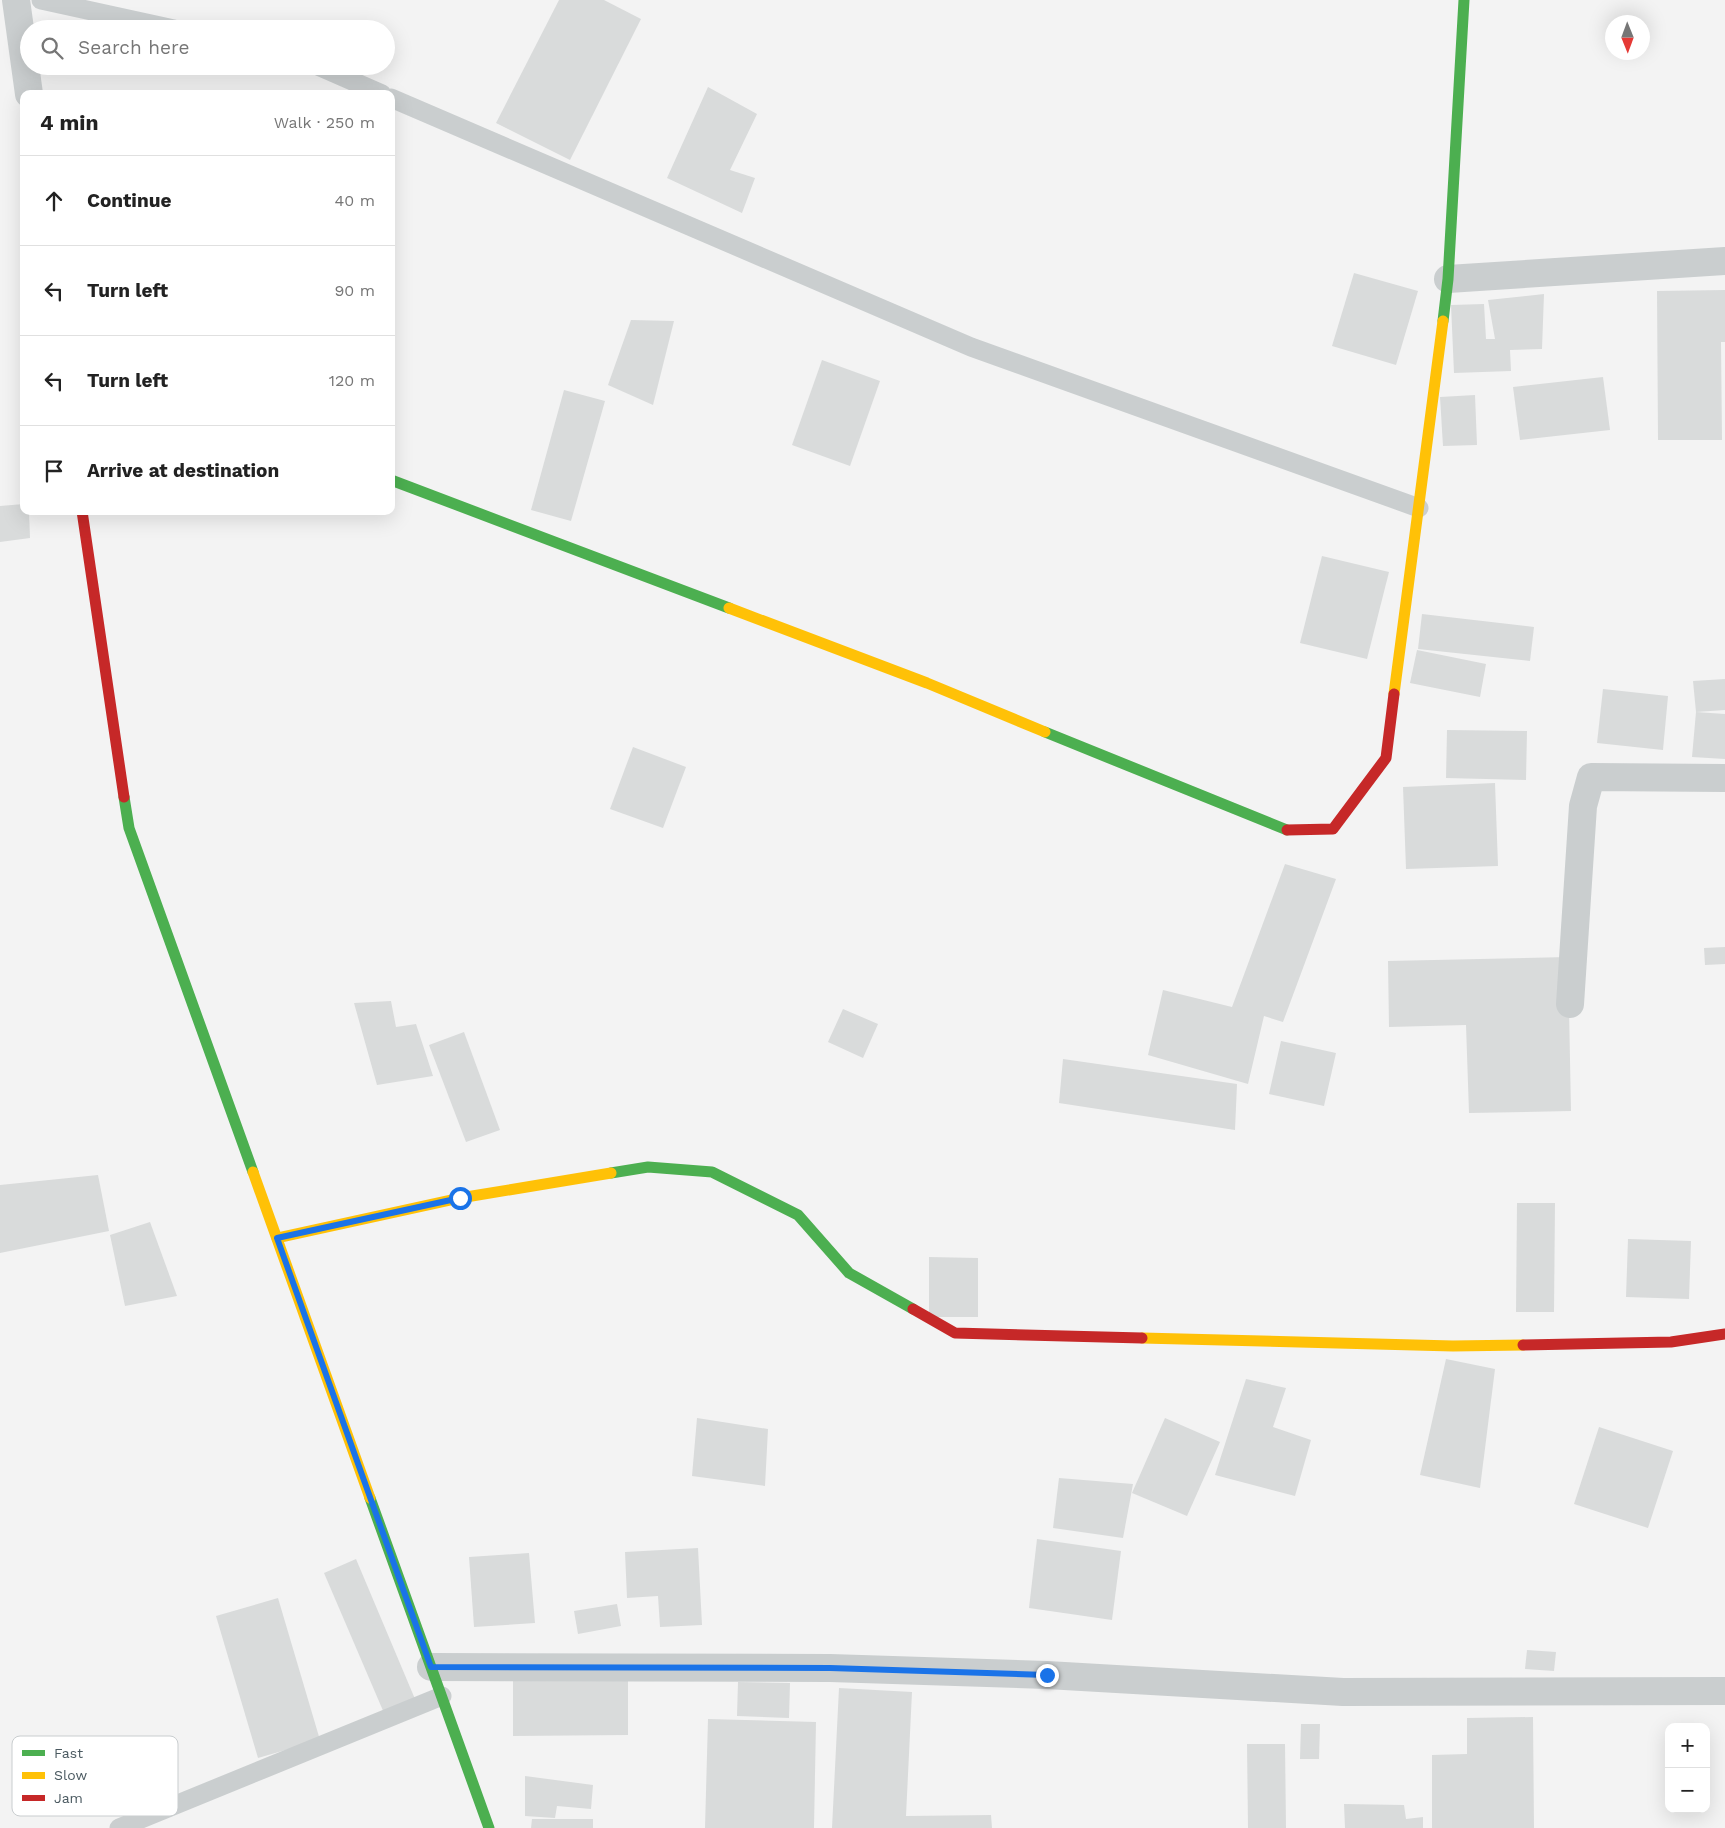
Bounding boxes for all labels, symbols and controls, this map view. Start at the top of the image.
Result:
north arrow [1605,15,1650,60]
search box [20,20,395,75]
icon: search [38,34,66,62]
text: Search here [78,36,189,59]
text: 4 min [40,110,98,135]
text: Walk · 250 m [274,113,375,132]
icon: ahead [40,187,68,215]
text: Continue [87,189,171,212]
text: 40 m [335,191,375,210]
icon: left [40,277,68,305]
text: Turn left [87,279,168,302]
text: 90 m [334,281,375,300]
icon: left [40,367,68,395]
text: Turn left [87,369,168,392]
text: 120 m [329,371,375,390]
icon: arrive [40,457,68,485]
text: Arrive at destination [87,459,279,482]
route start [449,1187,472,1210]
route end [1036,1664,1059,1687]
map controls [1665,1723,1710,1813]
button: + [1665,1723,1710,1768]
legend [12,1736,178,1816]
text: Fast [54,1745,83,1761]
text: Slow [54,1767,87,1783]
button: − [1665,1768,1710,1813]
text: Jam [54,1790,83,1806]

